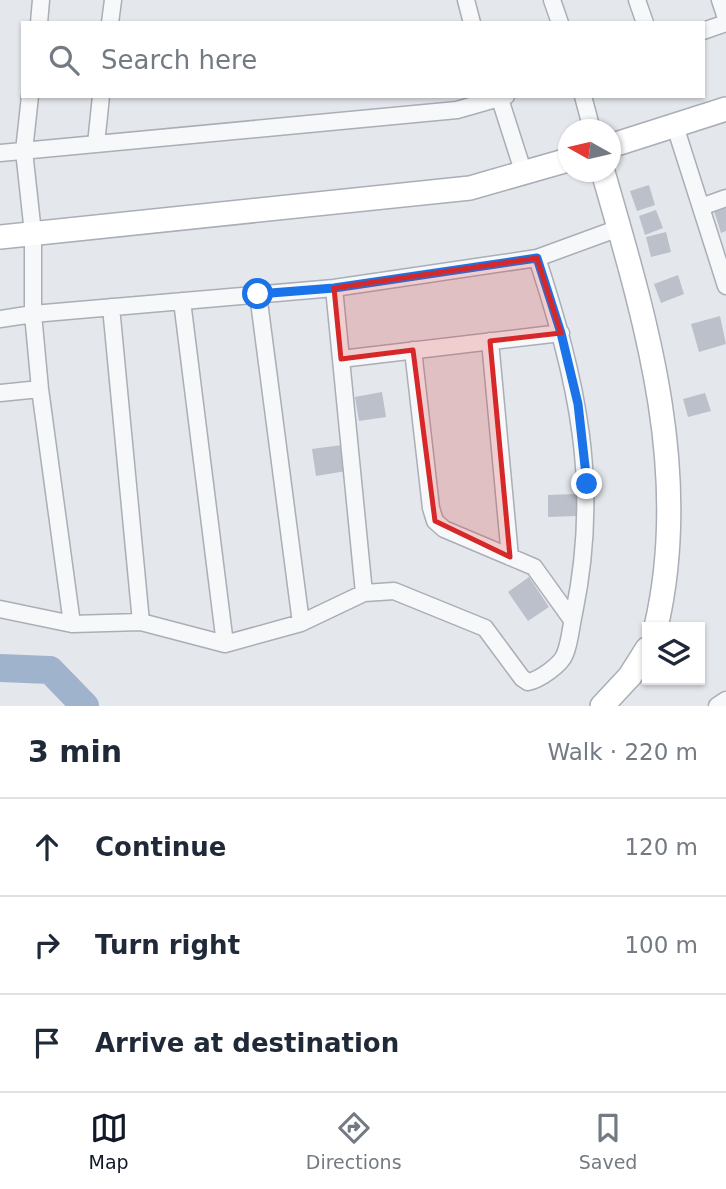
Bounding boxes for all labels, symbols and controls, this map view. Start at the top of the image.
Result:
search box [21,21,705,98]
icon: search [45,41,83,79]
text: Search here [101,45,257,75]
north arrow [558,119,621,182]
route start [242,278,273,309]
route end [571,468,602,499]
map controls [642,622,705,685]
button: layers [642,622,705,685]
text: 3 min [28,734,122,769]
text: Walk · 220 m [547,739,698,765]
icon: ahead [28,828,66,866]
text: Continue [95,832,226,862]
text: 120 m [624,834,698,860]
icon: right [28,926,66,964]
text: Turn right [95,930,240,960]
text: 100 m [624,932,698,958]
icon: arrive [28,1024,66,1062]
text: Arrive at destination [95,1028,399,1058]
tab: Map [89,1109,129,1173]
tab: Directions [306,1109,402,1173]
tab: Saved [579,1109,637,1173]

